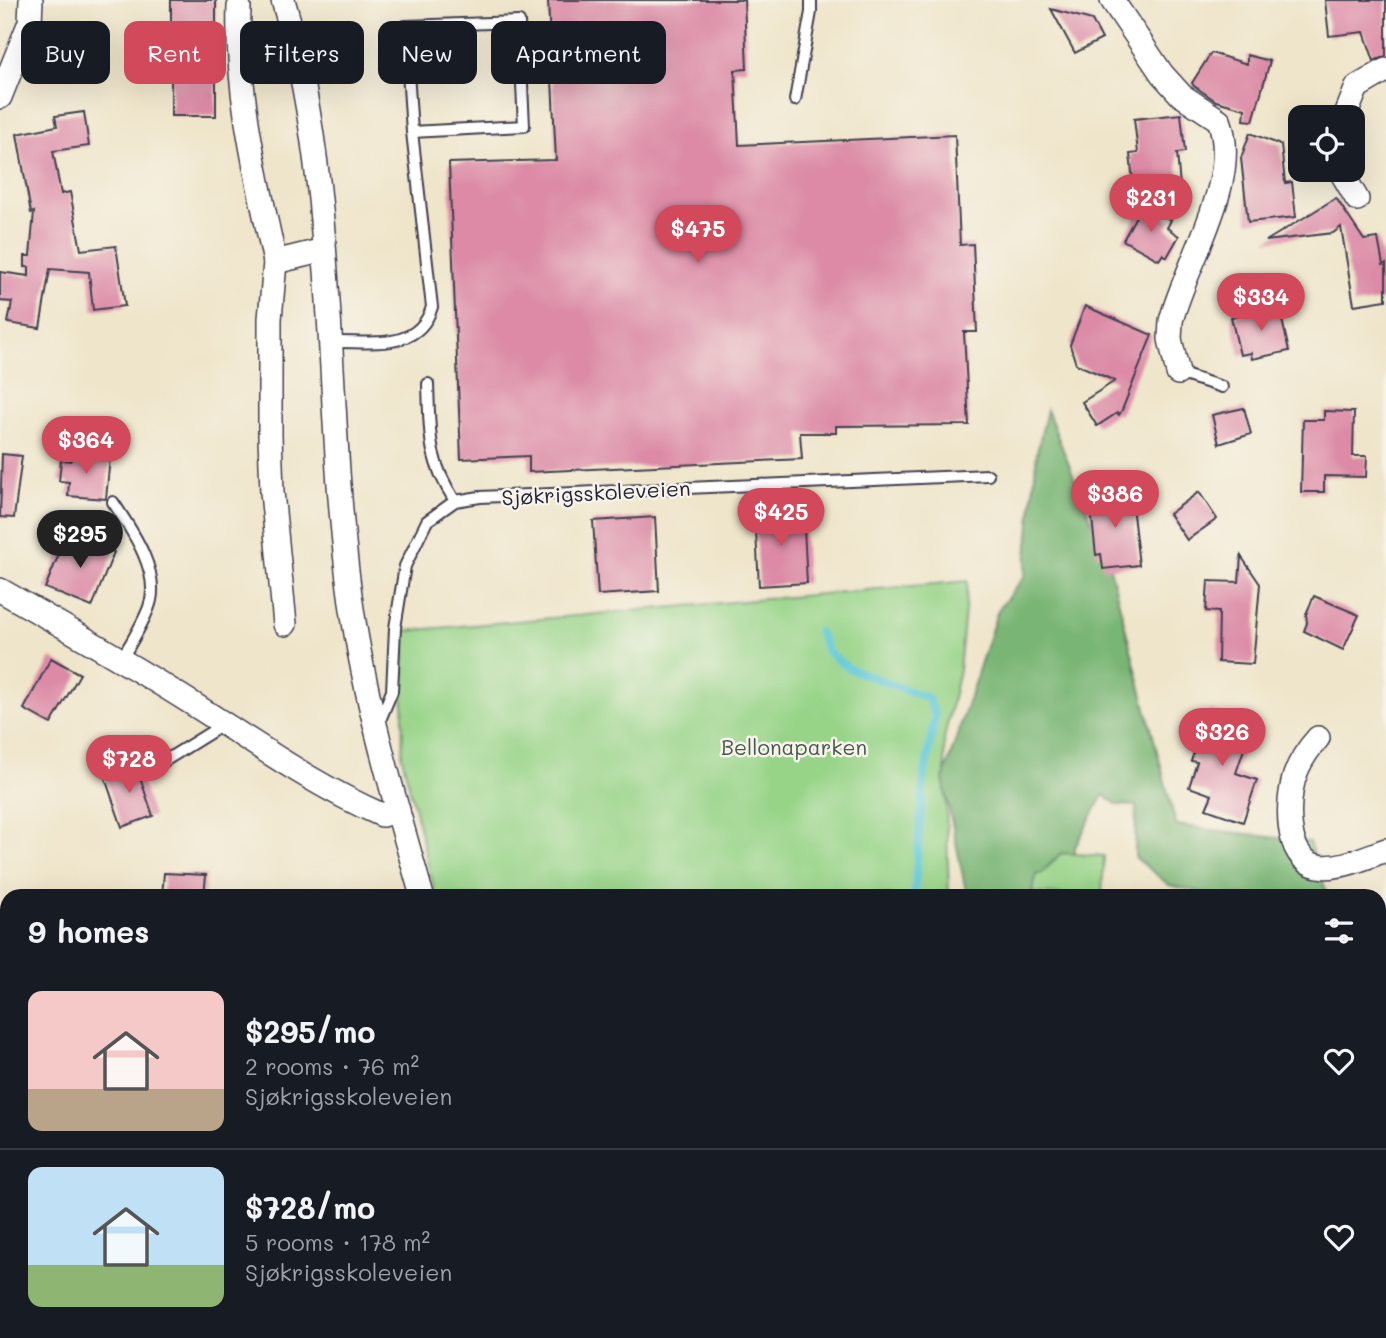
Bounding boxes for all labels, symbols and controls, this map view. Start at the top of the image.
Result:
chip: Buy [21,21,110,84]
chip: Rent [124,21,226,84]
chip: Filters [240,21,364,84]
chip: New [378,21,477,84]
chip: Apartment [491,21,666,84]
map controls [1288,105,1365,182]
button: locate [1288,105,1365,182]
pin: $231 [1110,174,1192,234]
text: $231 [1125,182,1177,212]
pin: $475 [657,205,739,265]
text: $475 [670,213,726,243]
pin: $334 [1220,274,1302,333]
text: $334 [1233,281,1289,311]
pin: $364 [45,416,127,476]
text: $364 [58,424,114,454]
pin: $386 [1074,470,1156,530]
street label: Sjøkrigsskoleveien [501,474,691,510]
text: $386 [1087,478,1143,508]
pin: $425 [740,489,822,548]
text: $425 [753,496,809,526]
pin: $295 [39,510,121,570]
text: $295 [53,518,107,548]
pin: $326 [1181,708,1263,768]
text: $326 [1195,716,1249,746]
park label: Bellonaparken [721,733,867,760]
pin: $728 [88,736,170,795]
text: $728 [102,743,156,773]
text: 9 homes [28,911,149,951]
icon: filters [1320,912,1358,950]
text: $295/mo [245,1011,375,1051]
icon: home [84,1019,168,1103]
icon: heart [1320,1042,1358,1080]
text: 2 rooms · 76 m² [245,1051,419,1081]
text: Sjøkrigsskoleveien [245,1081,452,1111]
text: $728/mo [245,1187,375,1227]
icon: home [84,1195,168,1279]
icon: heart [1320,1218,1358,1256]
text: 5 rooms · 178 m² [245,1227,430,1257]
text: Sjøkrigsskoleveien [245,1257,452,1287]

